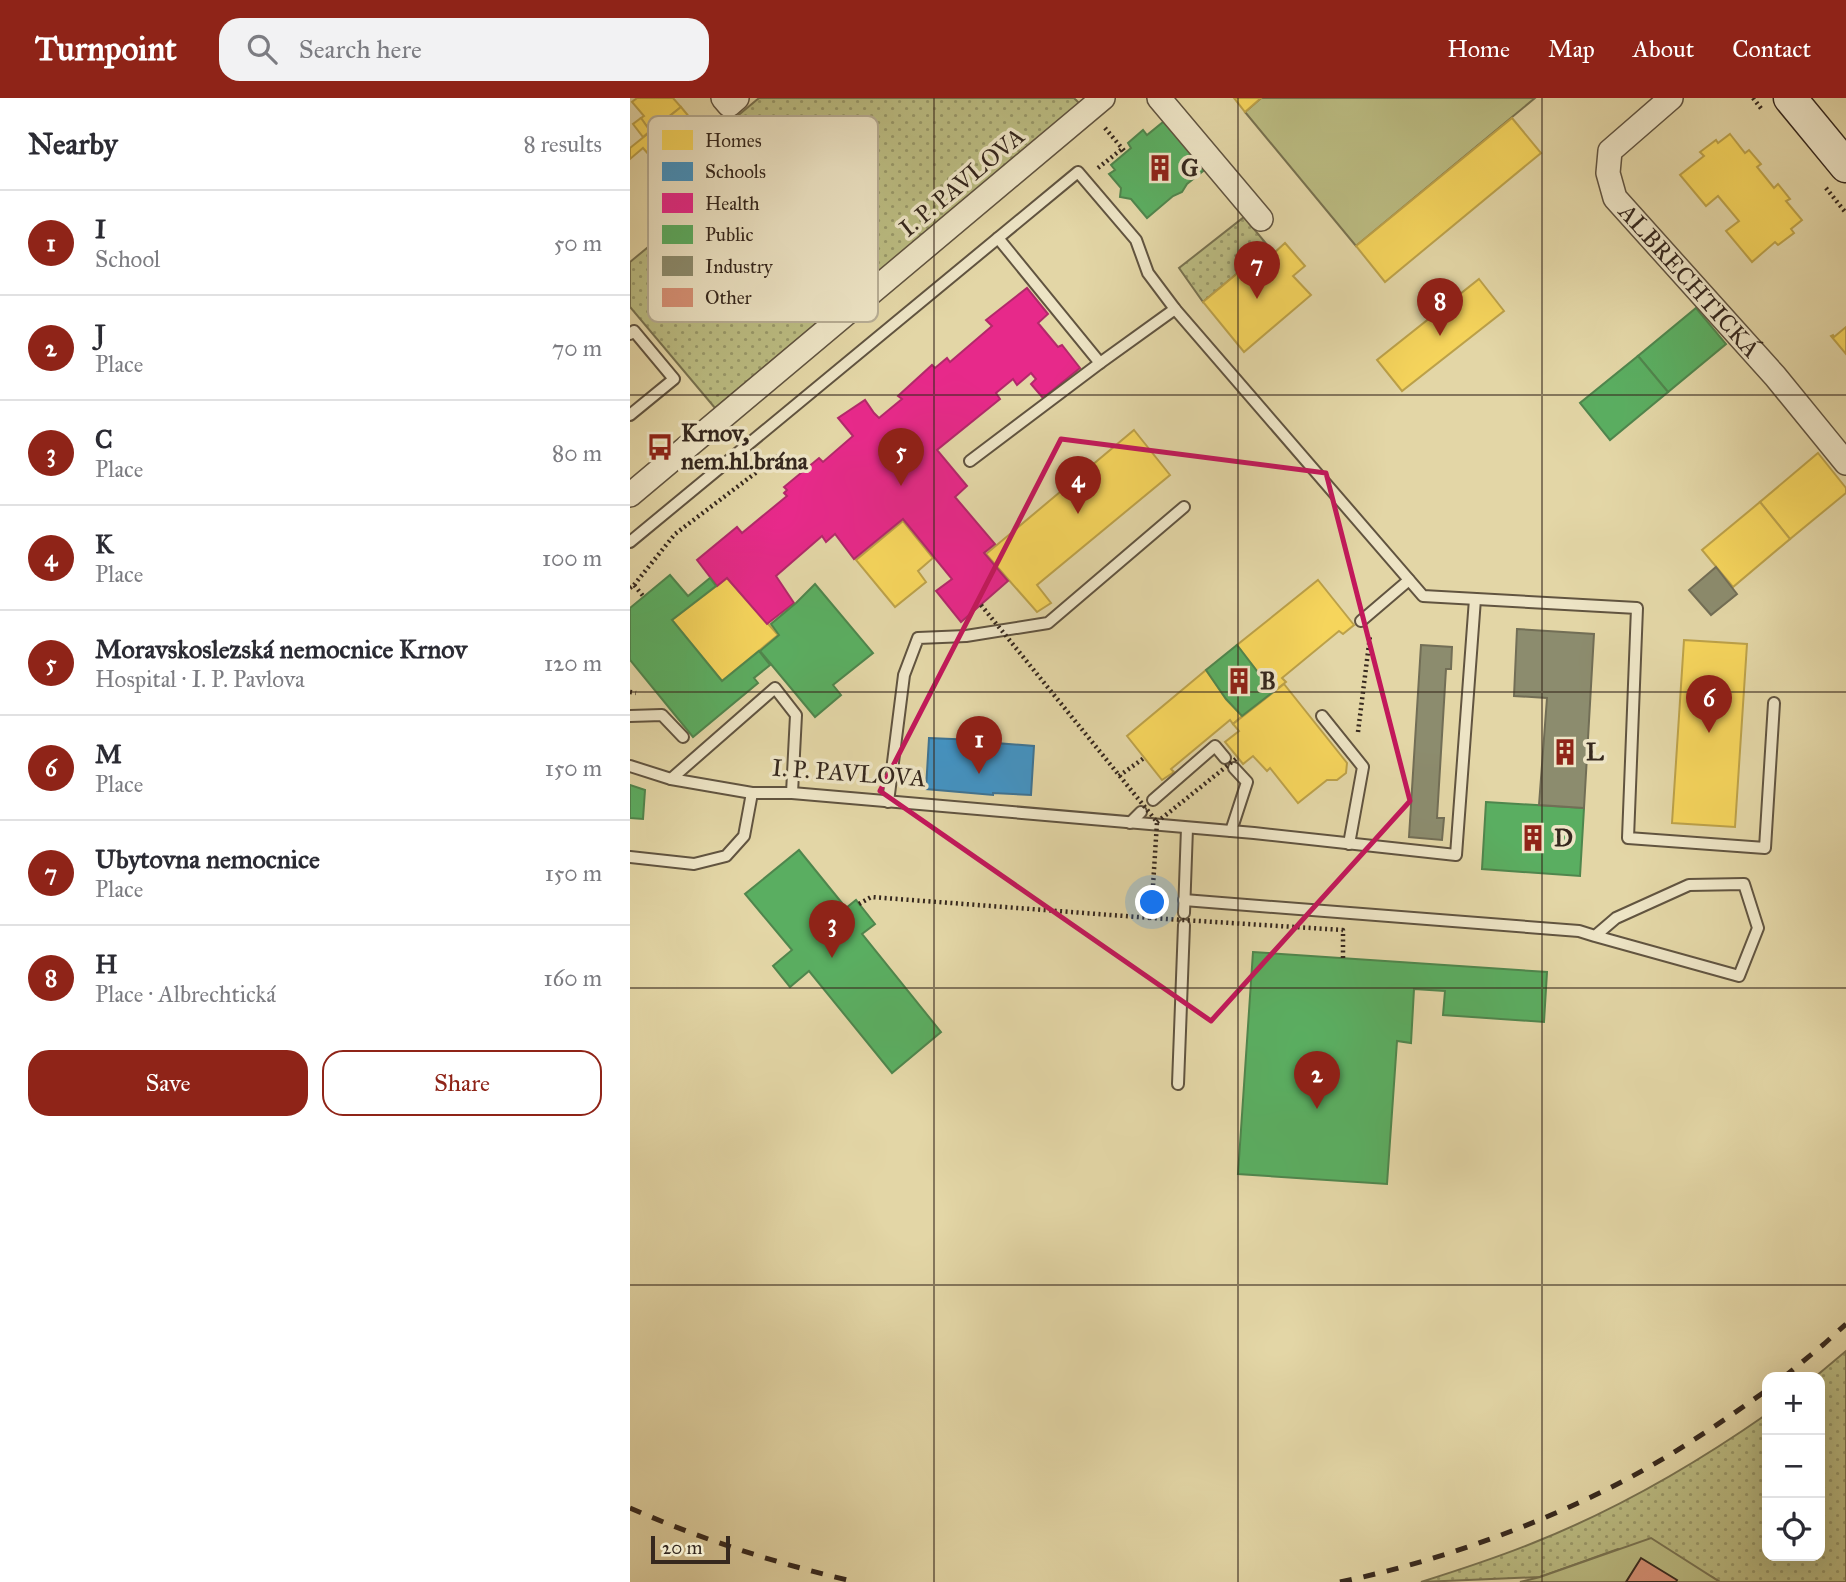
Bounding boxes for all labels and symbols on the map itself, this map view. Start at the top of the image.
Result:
legend [648,116,878,322]
street label: I. P. PAVLOVA [893,121,1031,243]
text: Homes [705,129,762,152]
building icon: G [1145,153,1175,183]
place label: G [1181,153,1199,183]
text: Schools [705,160,766,183]
text: Health [705,192,760,215]
street label: ALBRECHTICKÁ [1612,197,1766,364]
text: Public [705,223,753,246]
pin: 7 [1234,241,1280,299]
text: Industry [705,255,774,278]
pin: 8 [1417,278,1463,336]
text: Other [705,286,753,309]
place label: Krnov, nem.hl.brána [681,418,809,476]
pin: 5 [878,428,924,486]
bus stop icon: Krnov, nem.hl.brána [645,432,675,462]
pin: 4 [1055,456,1101,514]
building icon: B [1224,666,1254,696]
place label: B [1260,666,1276,696]
pin: 6 [1686,675,1732,733]
pin: 1 [956,716,1002,774]
building icon: L [1550,737,1580,767]
place label: L [1586,737,1604,767]
street label: I. P. PAVLOVA [771,753,927,793]
building icon: D [1518,823,1548,853]
place label: D [1554,823,1573,853]
your location [1135,885,1169,919]
pin: 3 [809,900,855,958]
pin: 2 [1294,1051,1340,1109]
scale bar [651,1533,730,1565]

